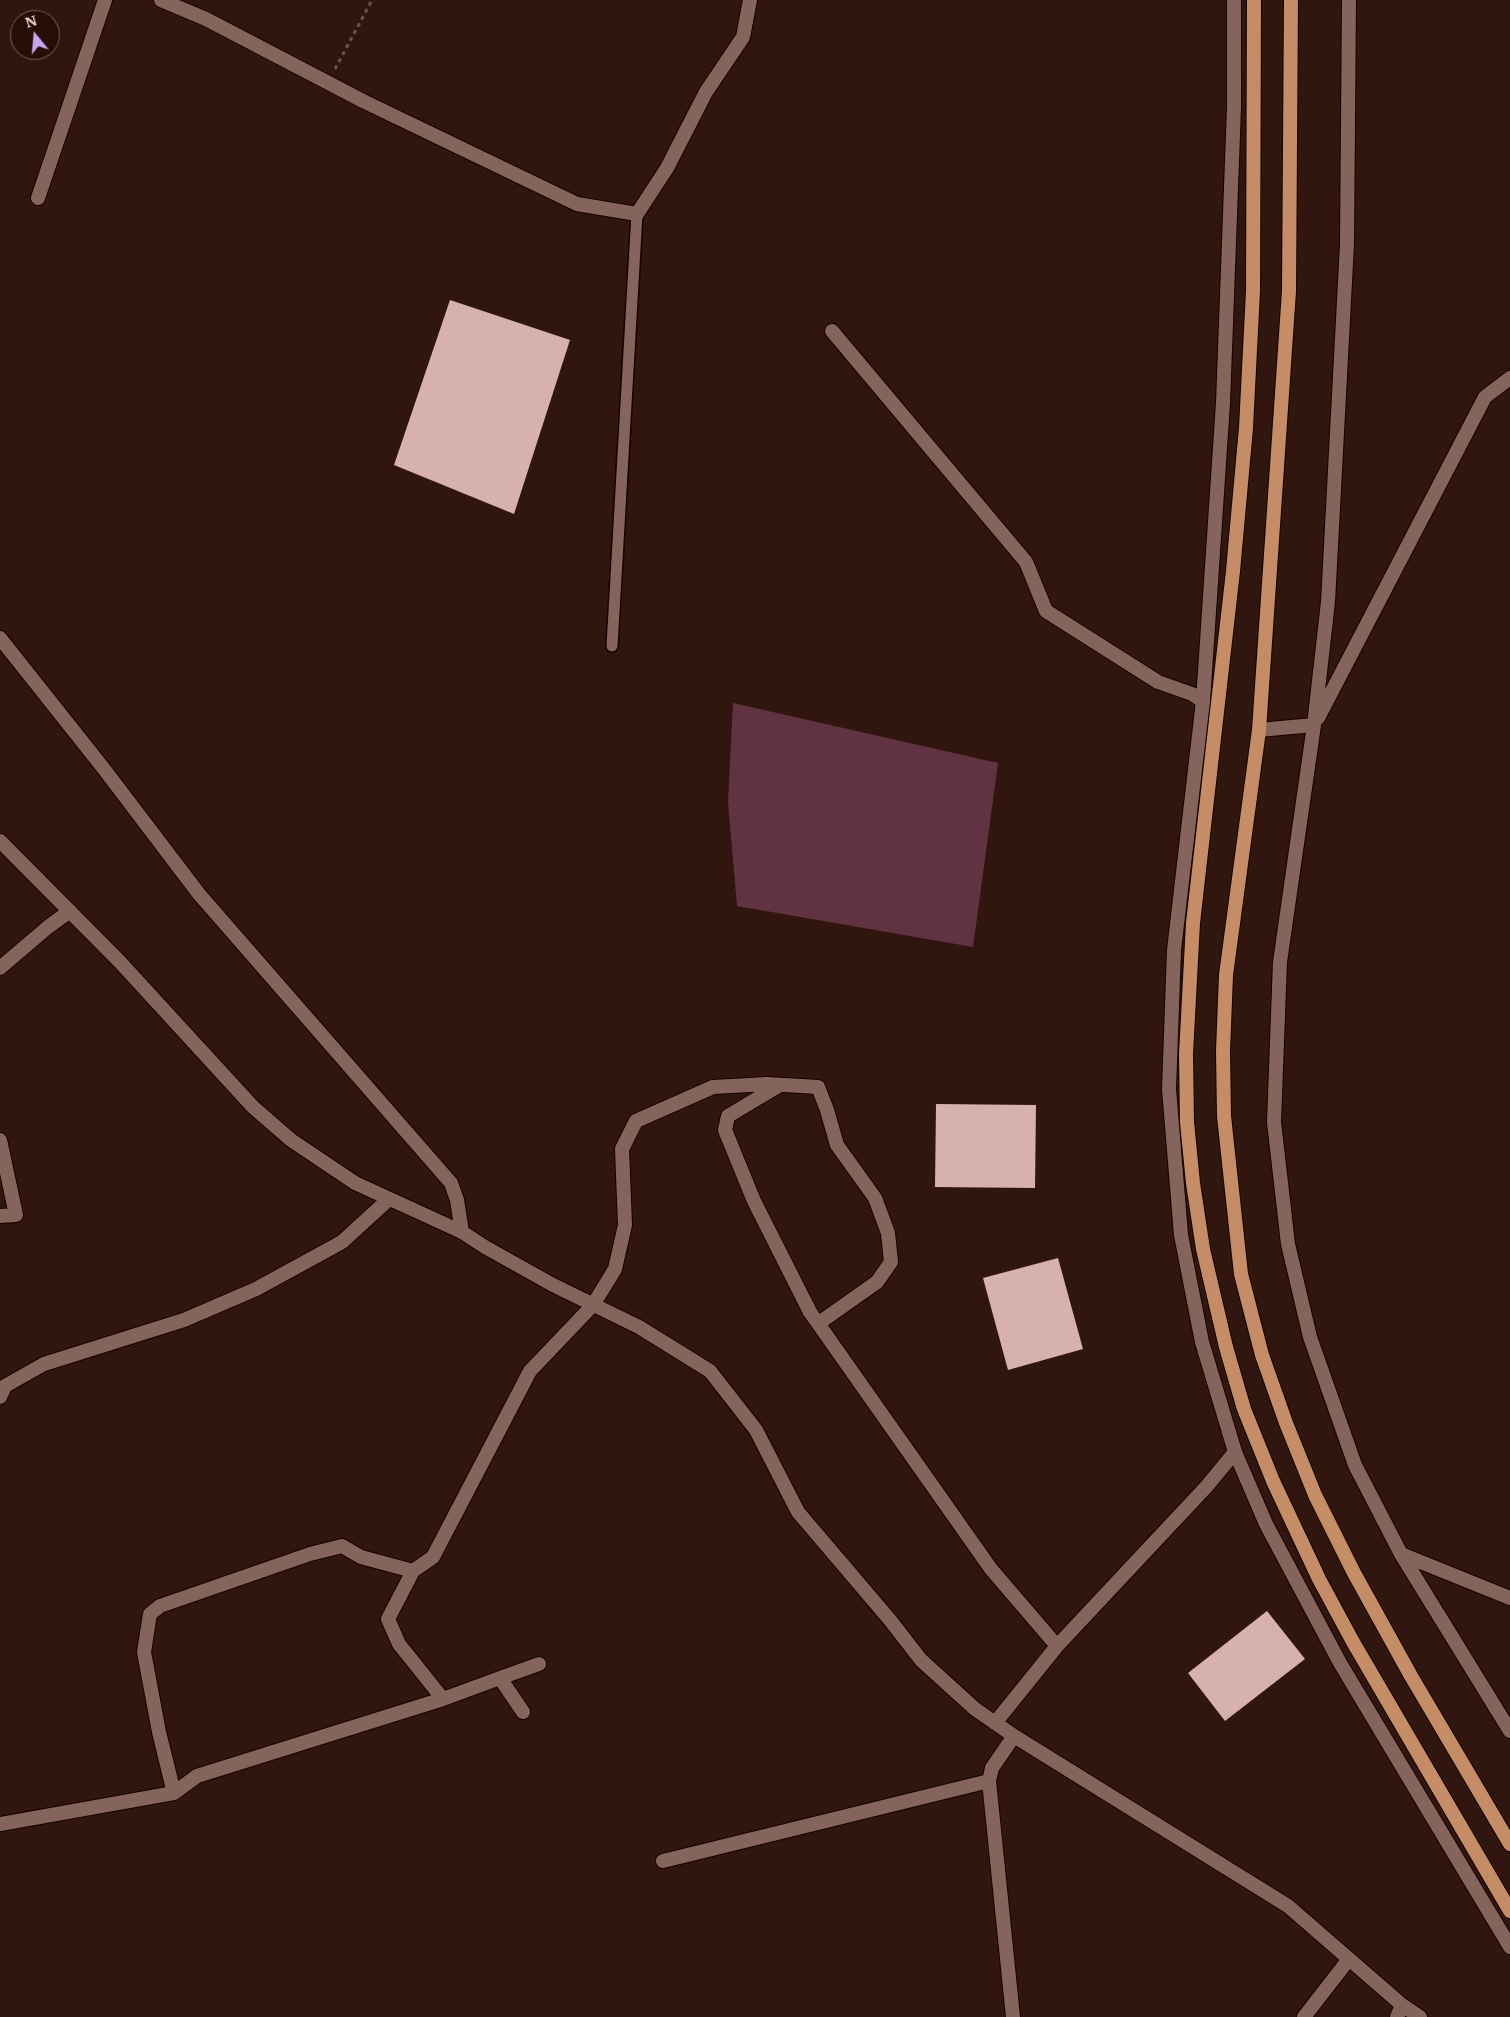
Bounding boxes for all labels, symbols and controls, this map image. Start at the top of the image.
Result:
north arrow [10,10,60,60]
text: N [23,11,39,32]

